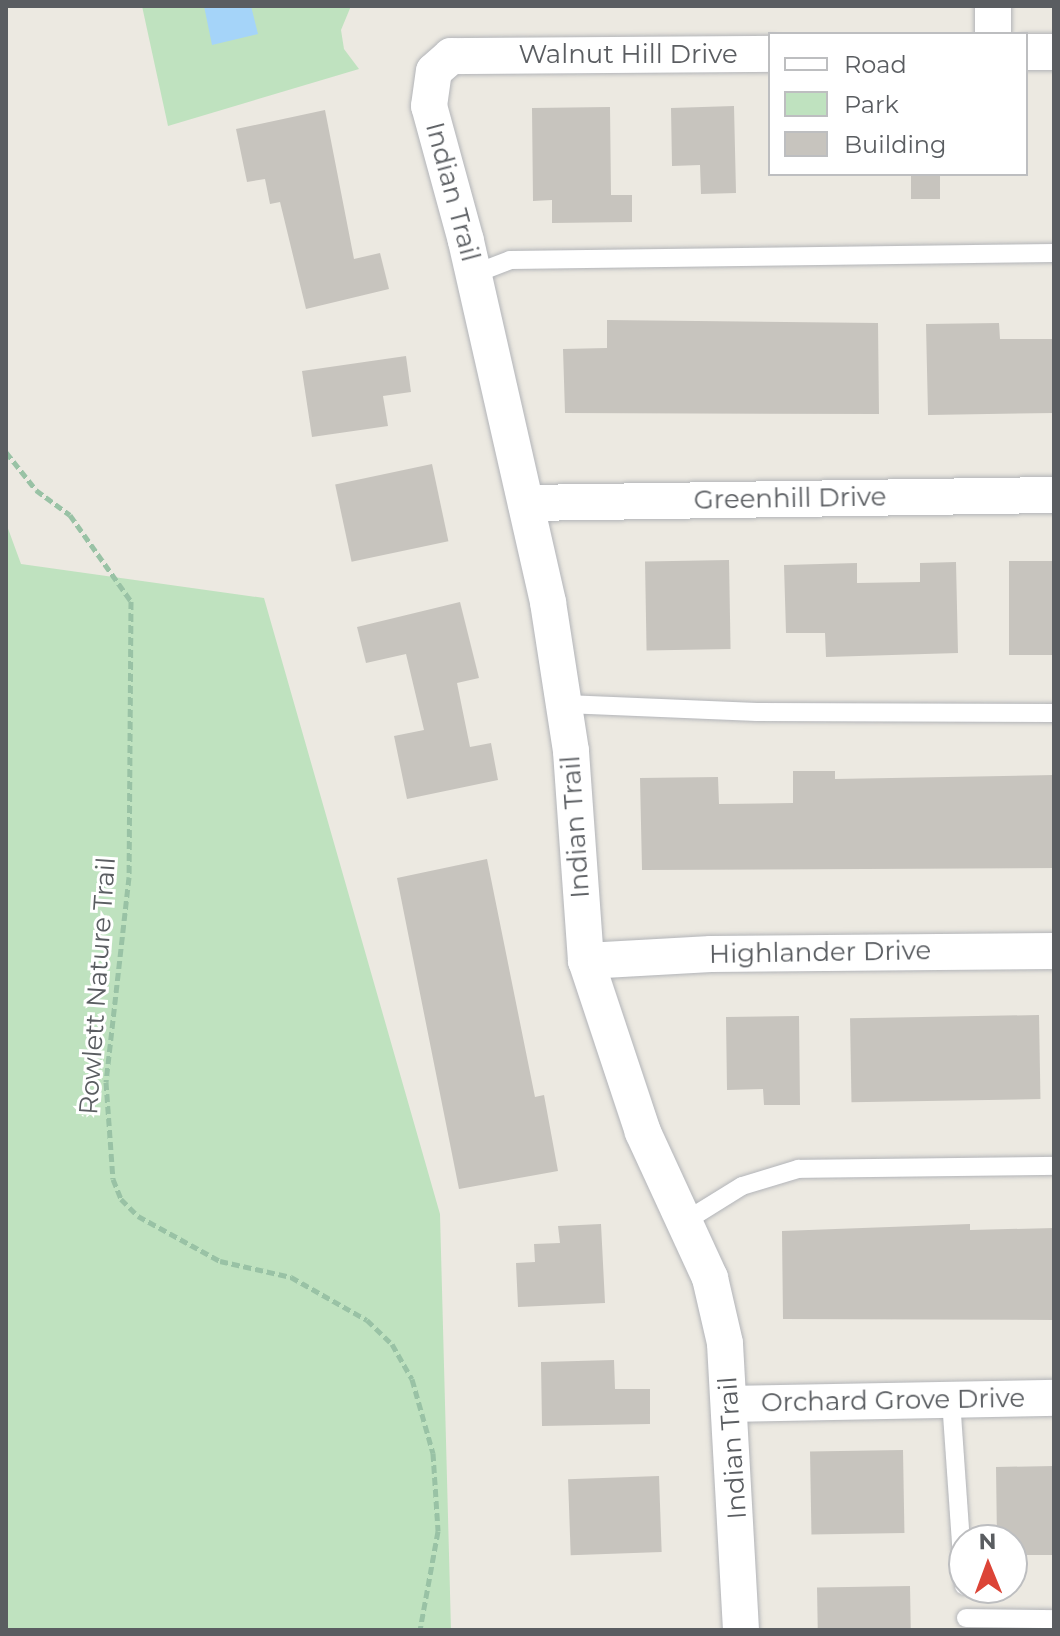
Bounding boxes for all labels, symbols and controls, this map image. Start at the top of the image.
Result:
legend [768,32,1028,176]
street label: Walnut Hill Drive [518,39,738,71]
text: Road [844,50,907,79]
text: Park [844,90,899,119]
street label: Indian Trail [418,119,486,265]
text: Building [844,130,947,159]
street label: Greenhill Drive [693,482,887,516]
street label: Indian Trail [555,755,597,899]
street label: Rowlett Nature Trail [73,856,123,1116]
street label: Highlander Drive [709,935,931,971]
street label: Indian Trail [712,1376,754,1520]
street label: Orchard Grove Drive [761,1383,1025,1419]
north arrow [948,1524,1028,1604]
text: N [978,1528,997,1555]

